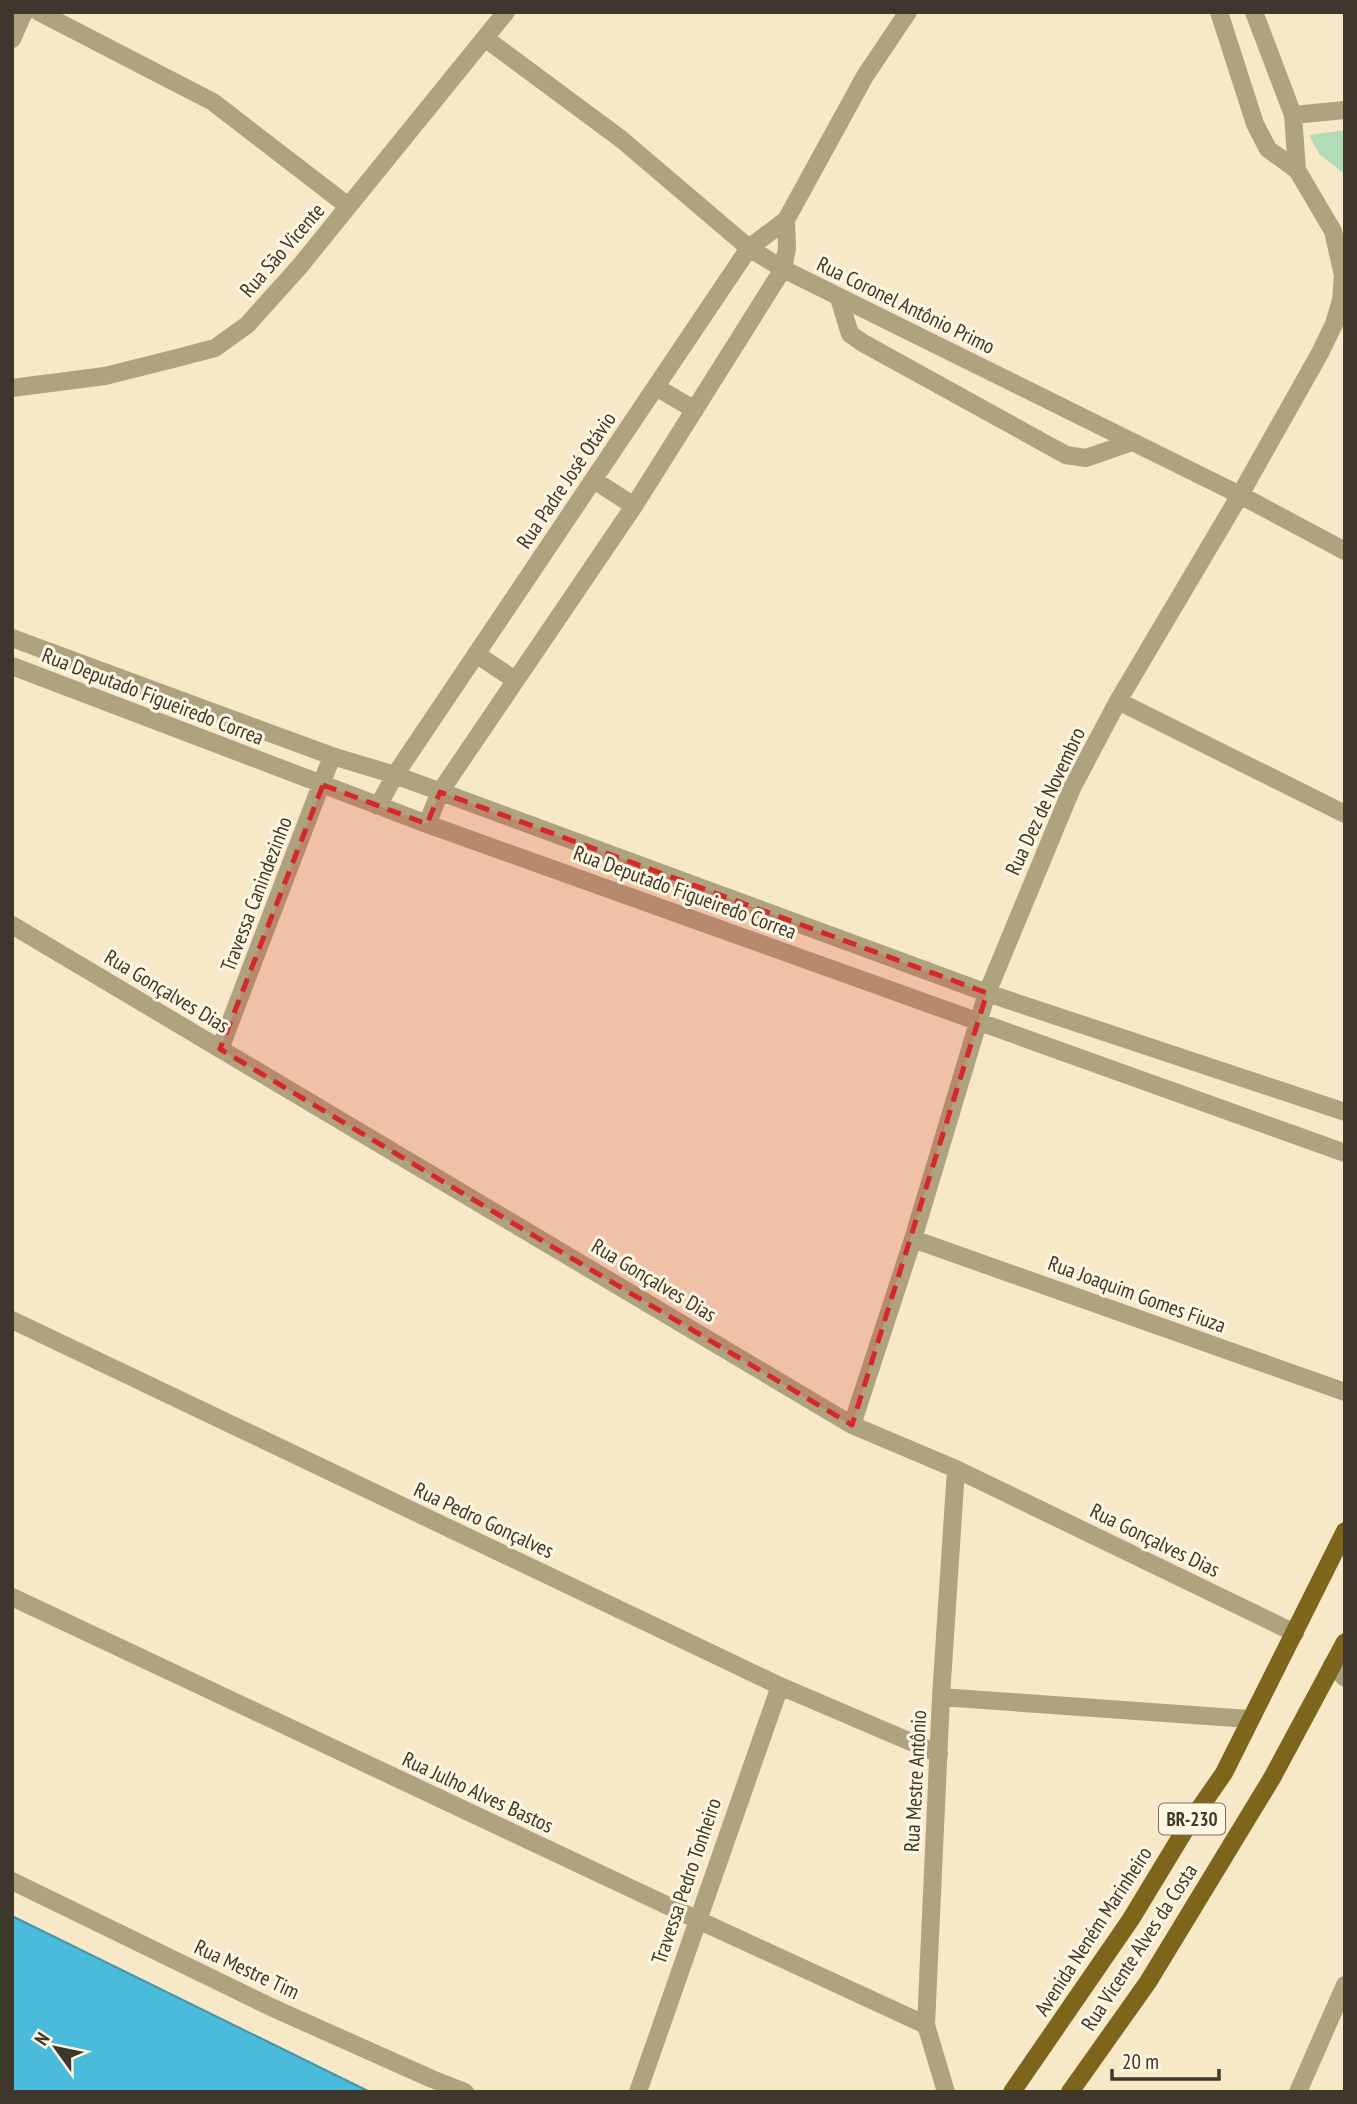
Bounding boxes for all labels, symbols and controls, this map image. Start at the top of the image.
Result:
street label: Rua São Vicente [234,197,330,303]
street label: Rua Coronel Antônio Primo [813,250,999,360]
street label: Rua Padre José Otávio [510,406,622,554]
street label: Rua Deputado Figueiredo Correa [38,641,268,751]
street label: Rua Dez de Novembro [999,723,1091,879]
street label: Travessa Canindezinho [214,813,298,975]
street label: Rua Deputado Figueiredo Correa [570,839,800,945]
street label: Rua Gonçalves Dias [100,943,234,1039]
street label: Rua Gonçalves Dias [587,1232,721,1328]
street label: Rua Joaquim Gomes Fiuza [1044,1249,1230,1339]
street label: Rua Pedro Gonçalves [410,1476,558,1564]
street label: Rua Gonçalves Dias [1086,1497,1224,1583]
street label: Rua Mestre Antônio [898,1709,932,1853]
street label: Rua Julho Alves Bastos [398,1745,558,1839]
street label: Travessa Pedro Tonheiro [645,1794,727,1968]
road number: BR-230 [1159,1803,1225,1834]
street label: Avenida Neném Marinheiro [1028,1841,1158,2021]
street label: Rua Vicente Alves da Costa [1075,1858,1203,2036]
street label: Rua Mestre Tim [190,1933,304,2005]
north arrow [21,2013,91,2083]
text: N [29,2028,55,2050]
scale bar [1112,2038,1219,2082]
text: 20 m [1122,2048,1159,2075]

